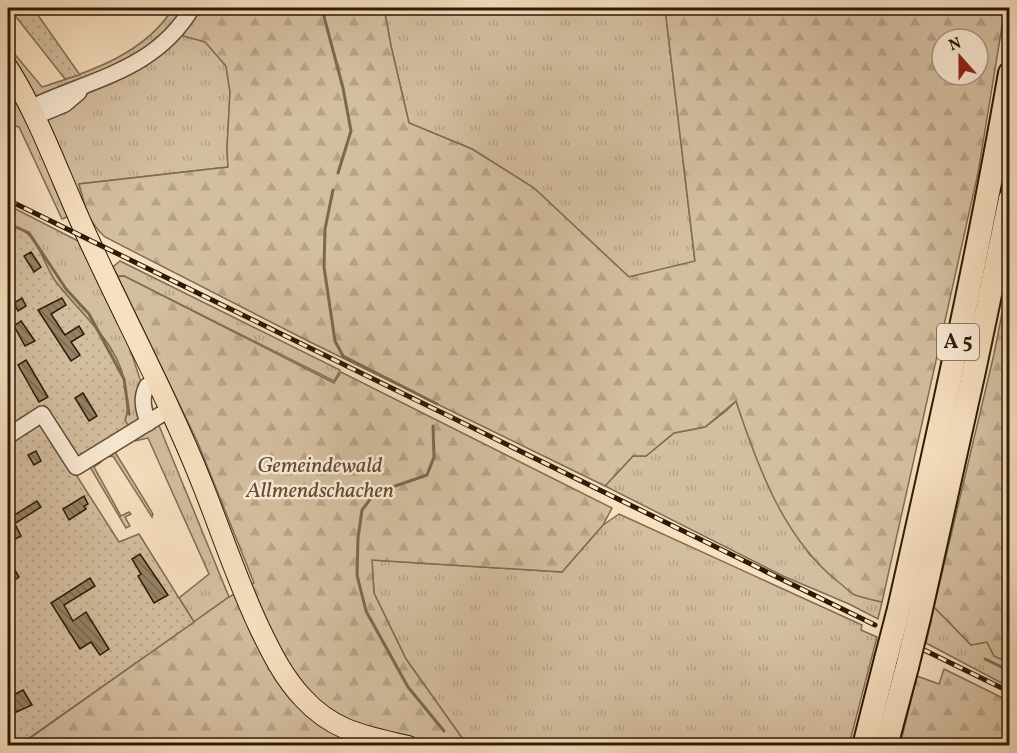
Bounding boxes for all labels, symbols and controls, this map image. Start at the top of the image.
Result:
north arrow [930,27,990,87]
text: N [946,32,965,57]
road number: A 5 [937,324,979,360]
park label: Gemeindewald Allmendschachen [245,451,394,507]

